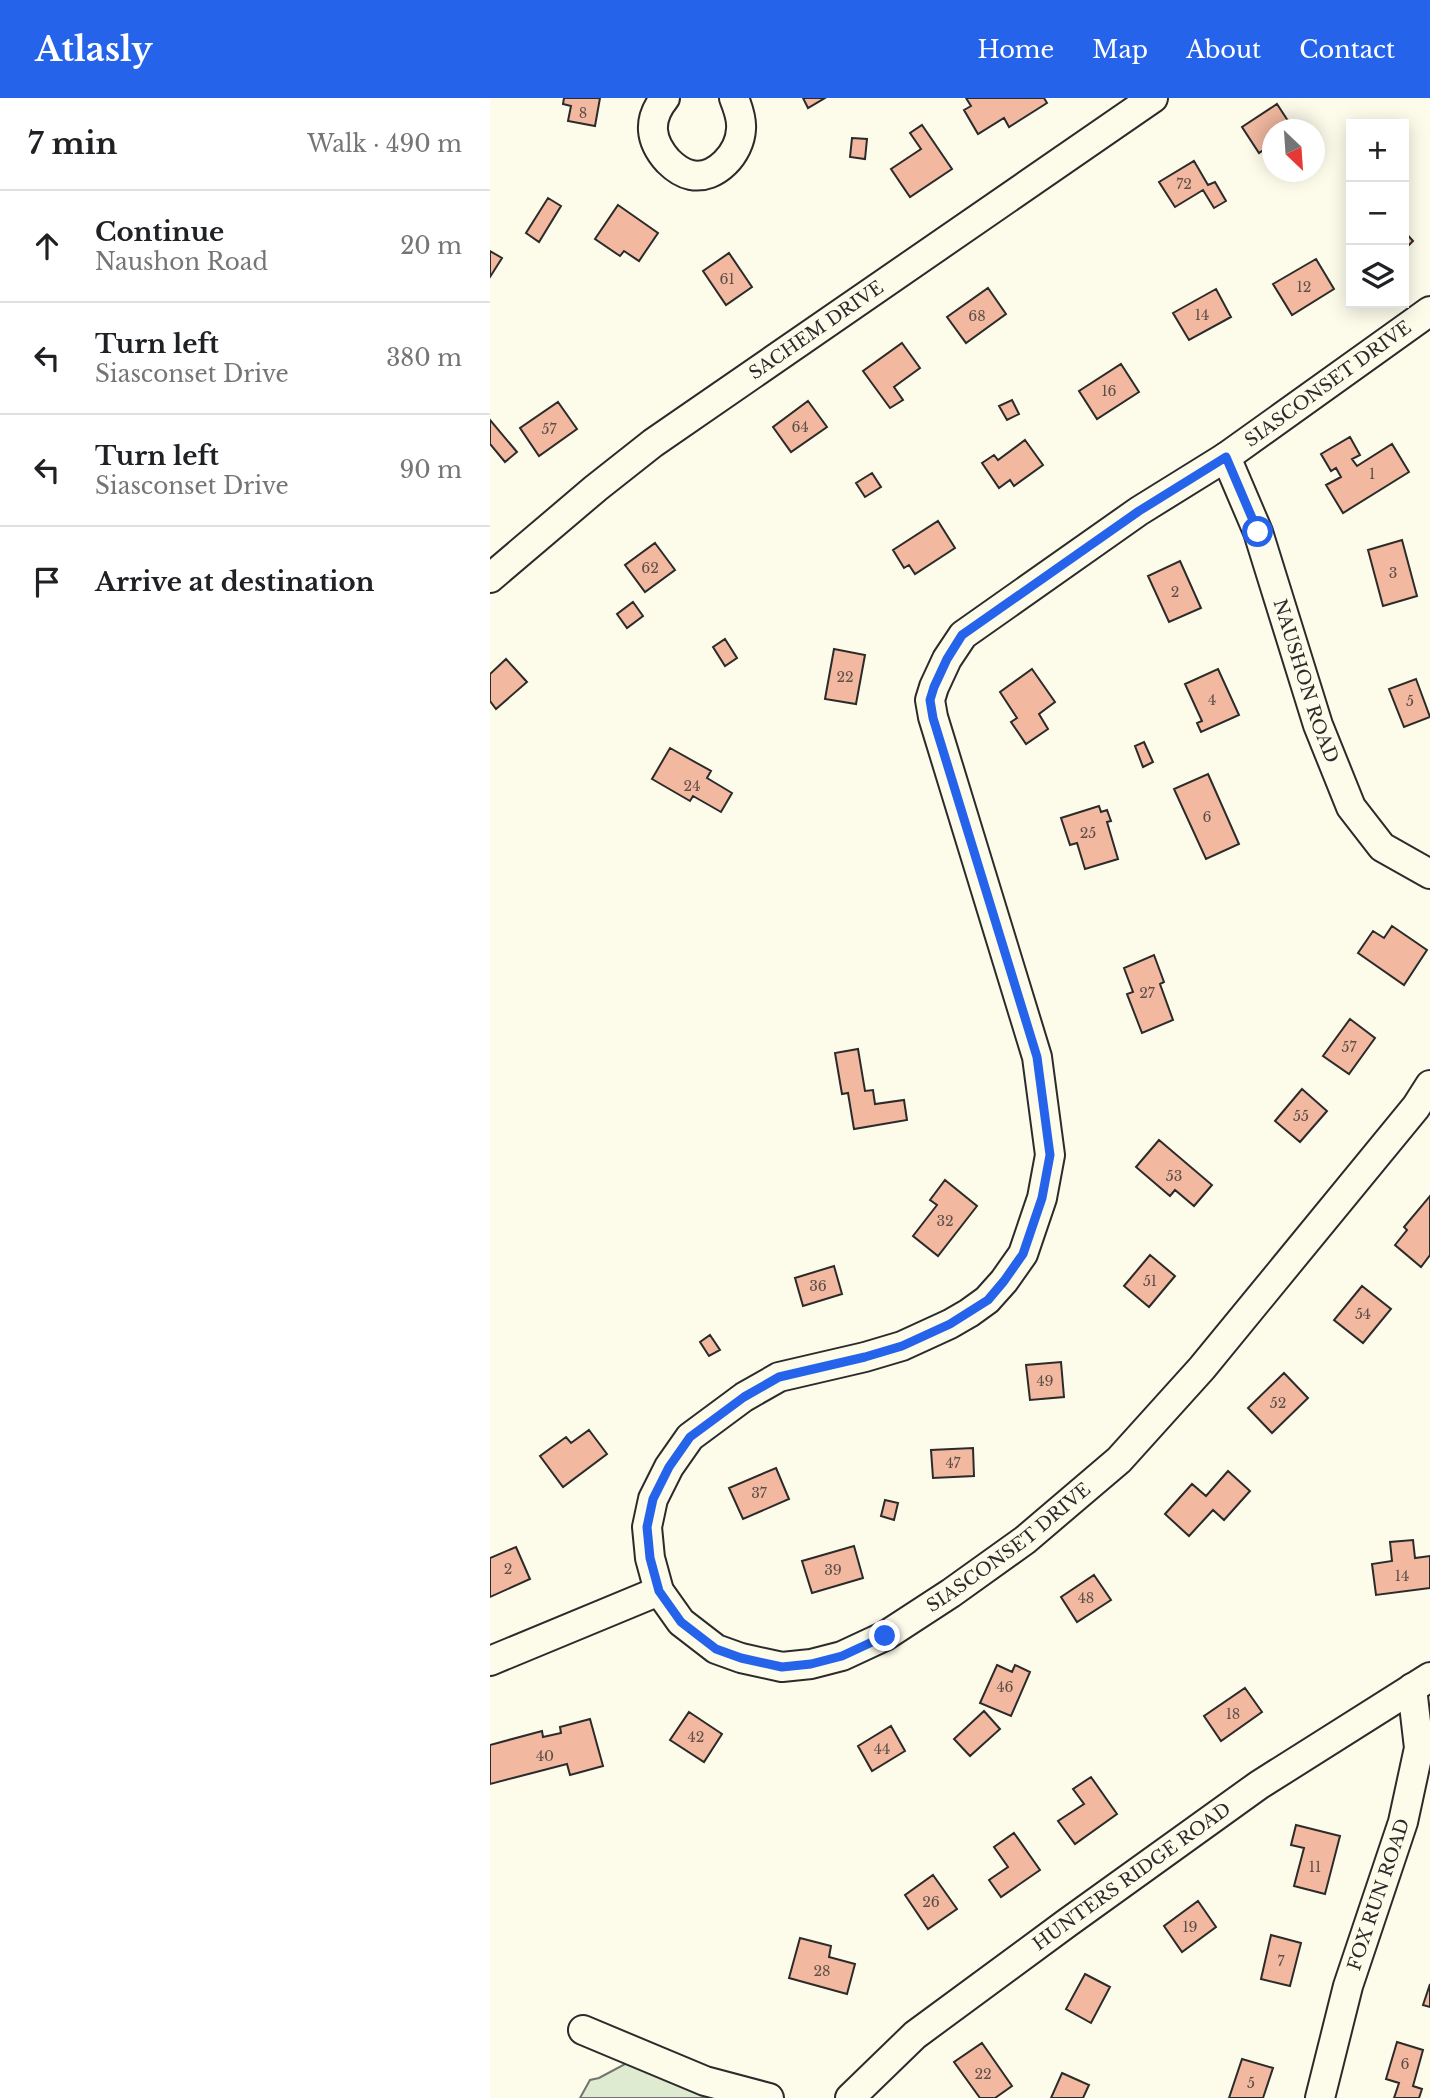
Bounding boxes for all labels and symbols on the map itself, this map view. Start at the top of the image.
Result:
house number: 8 [579,104,587,122]
north arrow [1262,119,1325,182]
house number: 72 [1176,175,1192,193]
house number: 61 [719,270,735,288]
street label: SACHEM DRIVE [745,276,888,384]
house number: 12 [1297,278,1311,296]
house number: 14 [1195,306,1209,324]
house number: 68 [968,307,986,325]
street label: SIASCONSET DRIVE [1241,316,1415,452]
house number: 16 [1101,382,1117,400]
house number: 64 [791,418,809,436]
house number: 57 [542,420,557,438]
house number: 1 [1369,465,1375,483]
route start [1242,516,1273,547]
house number: 62 [641,559,659,577]
house number: 3 [1389,564,1397,582]
house number: 2 [1171,583,1179,601]
street label: NAUSHON ROAD [1269,596,1343,766]
house number: 22 [836,668,854,686]
house number: 4 [1208,691,1216,709]
house number: 5 [1406,692,1414,710]
house number: 24 [684,777,700,795]
house number: 6 [1202,808,1212,826]
house number: 25 [1080,824,1096,842]
house number: 27 [1139,984,1156,1002]
house number: 57 [1342,1038,1357,1056]
house number: 55 [1293,1107,1309,1125]
house number: 53 [1166,1167,1182,1185]
house number: 32 [936,1212,954,1230]
house number: 51 [1143,1272,1157,1290]
house number: 36 [809,1277,827,1295]
house number: 54 [1355,1305,1371,1323]
house number: 49 [1036,1372,1054,1390]
house number: 52 [1270,1394,1286,1412]
house number: 47 [945,1454,962,1472]
street label: SIASCONSET DRIVE [922,1478,1095,1617]
house number: 37 [751,1484,768,1502]
house number: 2 [504,1560,512,1578]
house number: 39 [824,1561,842,1579]
house number: 14 [1395,1567,1409,1585]
house number: 48 [1078,1589,1094,1607]
route end [869,1620,900,1651]
house number: 46 [996,1678,1014,1696]
house number: 18 [1226,1705,1240,1723]
house number: 42 [688,1728,704,1746]
house number: 44 [874,1740,890,1758]
house number: 40 [536,1747,554,1765]
street label: HUNTERS RIDGE ROAD [1029,1798,1235,1955]
street label: FOX RUN ROAD [1343,1816,1414,1973]
house number: 11 [1309,1858,1321,1876]
house number: 26 [922,1893,940,1911]
house number: 19 [1182,1918,1198,1936]
house number: 7 [1277,1952,1285,1970]
house number: 28 [813,1962,831,1980]
house number: 6 [1400,2055,1410,2073]
house number: 22 [974,2065,992,2083]
house number: 5 [1247,2074,1255,2092]

